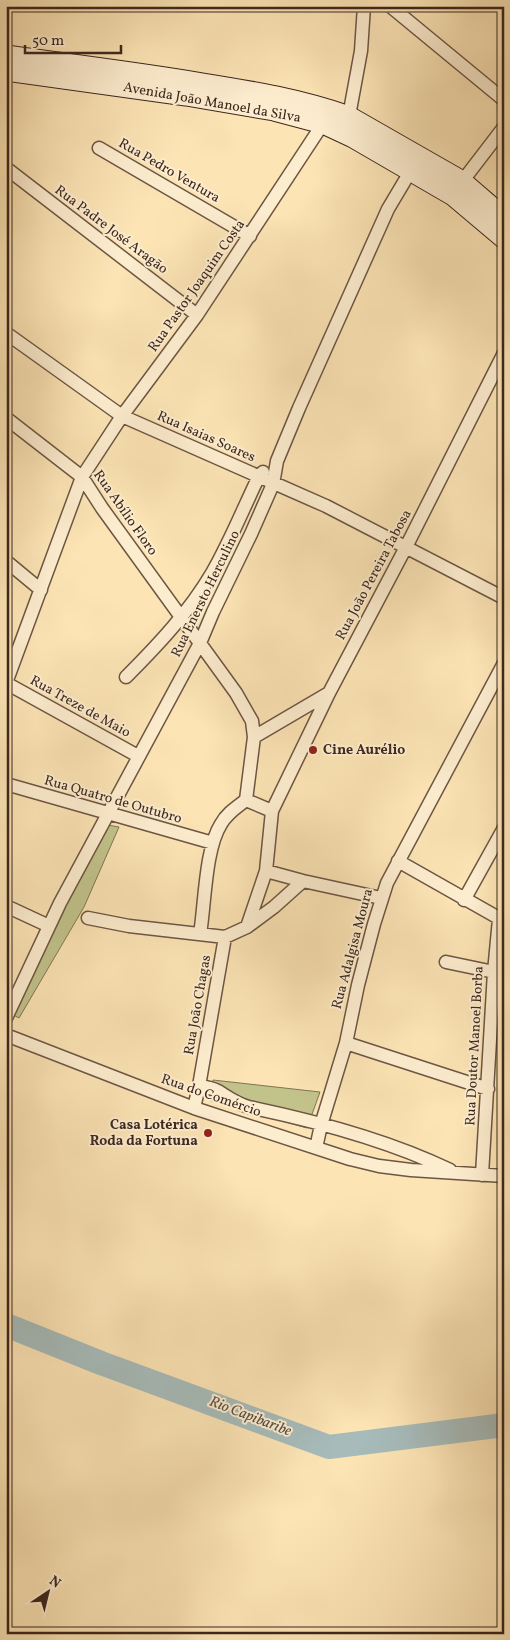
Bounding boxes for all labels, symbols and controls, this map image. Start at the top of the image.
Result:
scale bar [25,22,121,54]
text: 50 m [32,31,64,52]
street label: Avenida João Manoel da Silva [122,78,302,128]
street label: Rua Pedro Ventura [115,134,223,208]
street label: Rua Padre José Aragão [50,181,172,279]
street label: Rua Pastor Joaquim Costa [144,216,250,356]
street label: Rua Isaias Soares [154,407,258,467]
street label: Rua Abílio Floro [88,466,162,560]
street label: Rua João Pereira Tabosa [331,506,417,644]
street label: Rua Enersto Herculino [167,527,245,661]
street label: Rua Treze de Maio [26,671,134,743]
place label: Cine Aurélio [323,741,405,760]
marker: Cine Aurélio [307,744,319,756]
street label: Rua Quatro de Outubro [42,771,184,829]
street label: Rua Adalgisa Moura [328,887,378,1011]
street label: Rua João Chagas [180,954,216,1056]
street label: Rua Doutor Manoel Borba [461,966,489,1126]
street label: Rua do Comércio [158,1070,264,1122]
place label: Casa Lotérica Roda da Fortuna [90,1116,198,1151]
marker: Casa Lotérica Roda da Fortuna [202,1127,214,1139]
water label: Rio Capibaribe [206,1392,295,1442]
north arrow [22,1568,72,1618]
text: N [45,1572,64,1593]

